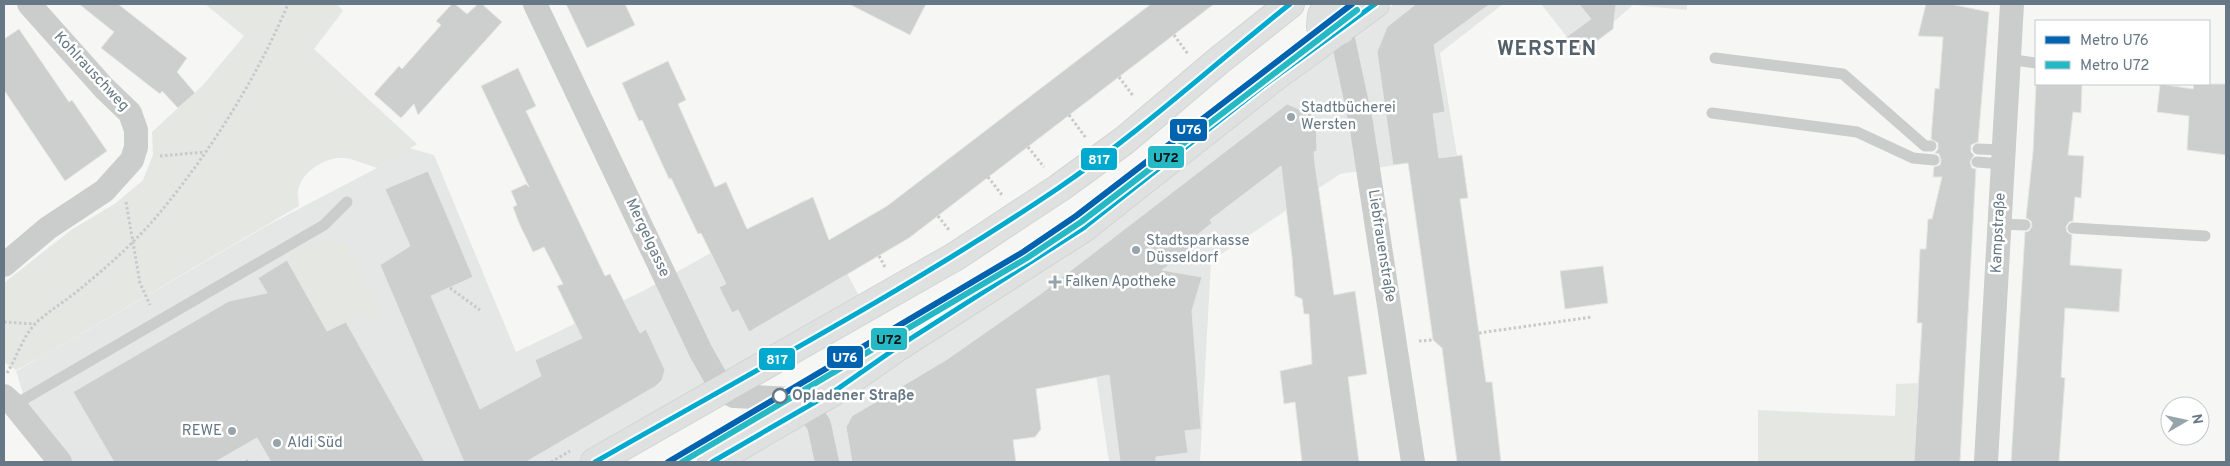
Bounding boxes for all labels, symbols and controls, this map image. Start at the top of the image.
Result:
legend [2035,20,2210,85]
street label: Kohlrauschweg [49,28,133,116]
text: Metro U76 [2080,32,2149,51]
district label: WERSTEN [1497,37,1597,63]
text: Metro U72 [2080,57,2150,76]
place label: Stadtbücherei Wersten [1301,99,1396,135]
marker: Stadtbücherei Wersten [1285,111,1297,123]
line badge: U76 [1169,118,1208,142]
text: U76 [1176,122,1202,139]
line badge: U72 [1147,145,1185,169]
line badge: 817 [1080,147,1118,171]
text: U72 [1153,150,1179,167]
text: 817 [1088,152,1110,169]
street label: Liebfrauenstraße [1363,188,1399,304]
street label: Kampstraße [1987,192,2011,274]
street label: Mergelgasse [621,196,673,280]
place label: Stadtsparkasse Düsseldorf [1146,232,1249,268]
marker: Stadtsparkasse Düsseldorf [1130,244,1142,256]
place label: Falken Apotheke [1065,273,1176,292]
marker: Falken Apotheke [1049,276,1061,288]
line badge: U72 [870,327,908,351]
text: U72 [876,332,902,349]
line badge: U76 [826,345,864,369]
line badge: 817 [758,347,796,371]
text: U76 [832,350,858,367]
text: 817 [766,352,788,369]
place label: Opladener Straße [792,387,914,406]
marker: Opladener Straße [772,388,788,404]
north arrow [2160,396,2210,446]
text: N [2187,413,2206,426]
place label: REWE [182,422,222,441]
marker: REWE [226,425,238,437]
place label: Aldi Süd [287,434,343,453]
marker: Aldi Süd [271,437,283,449]

